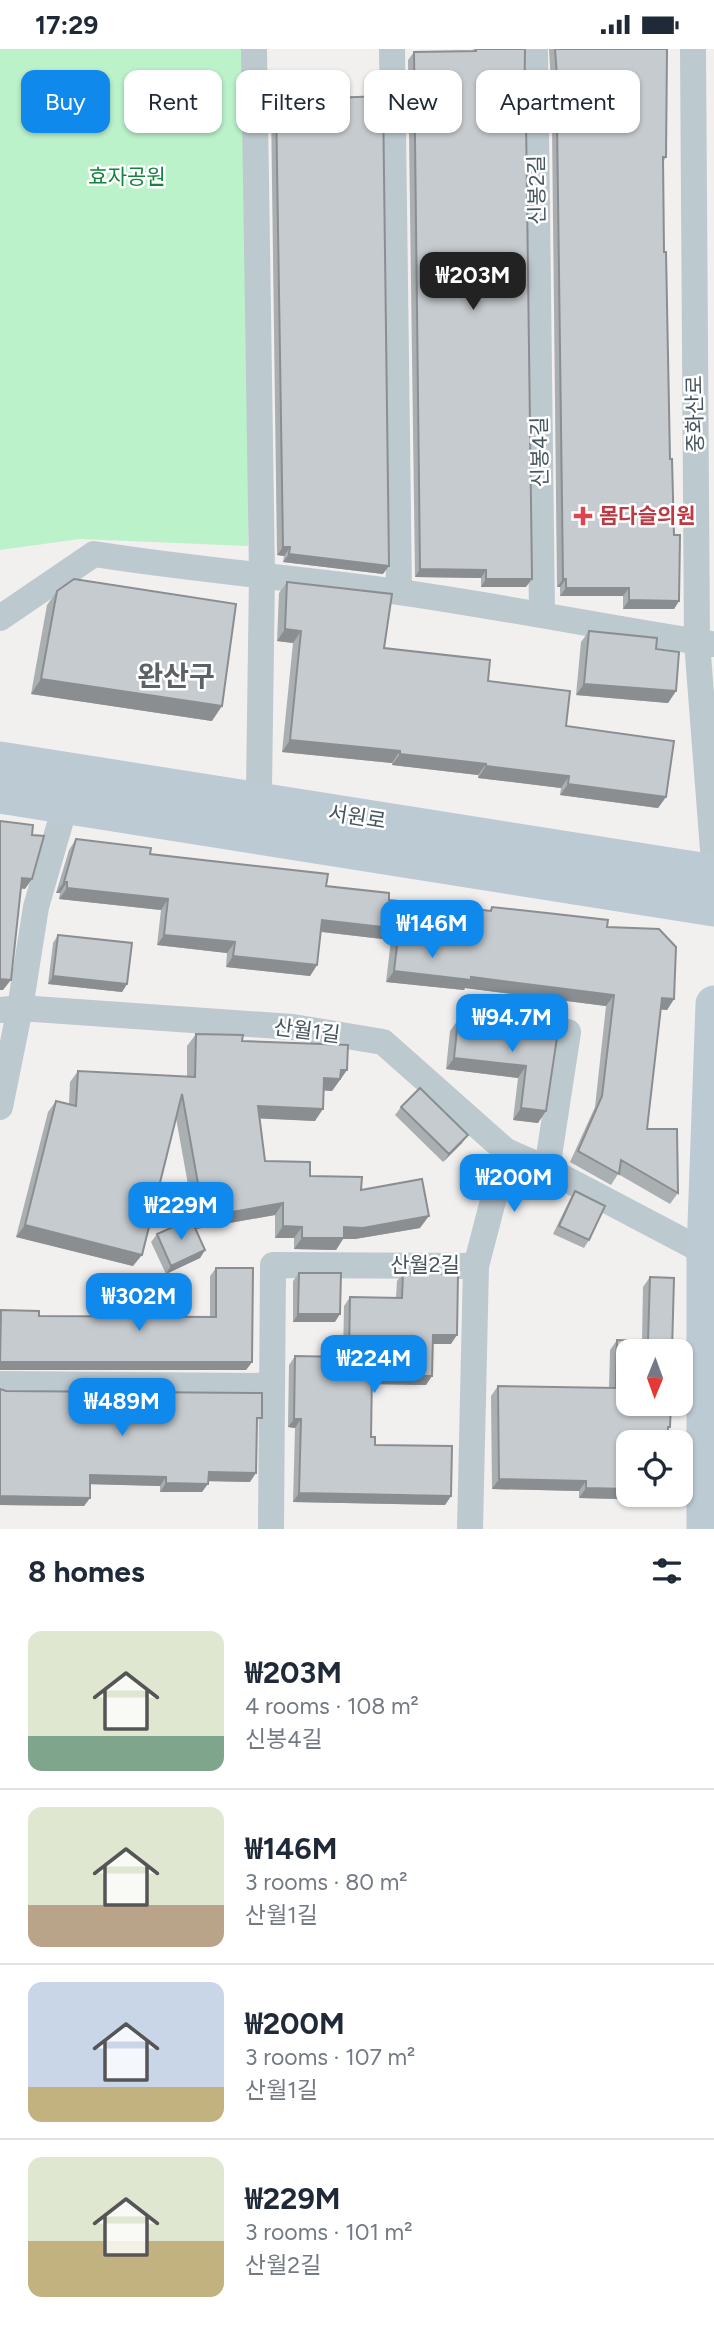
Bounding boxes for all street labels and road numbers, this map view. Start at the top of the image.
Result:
street label: 신봉2길 [523,155,550,225]
street label: 중화산로 [681,375,708,453]
street label: 신봉4길 [526,416,553,488]
street label: 서원로 [326,800,388,833]
street label: 산월1길 [272,1014,342,1047]
street label: 산월2길 [390,1252,460,1277]

